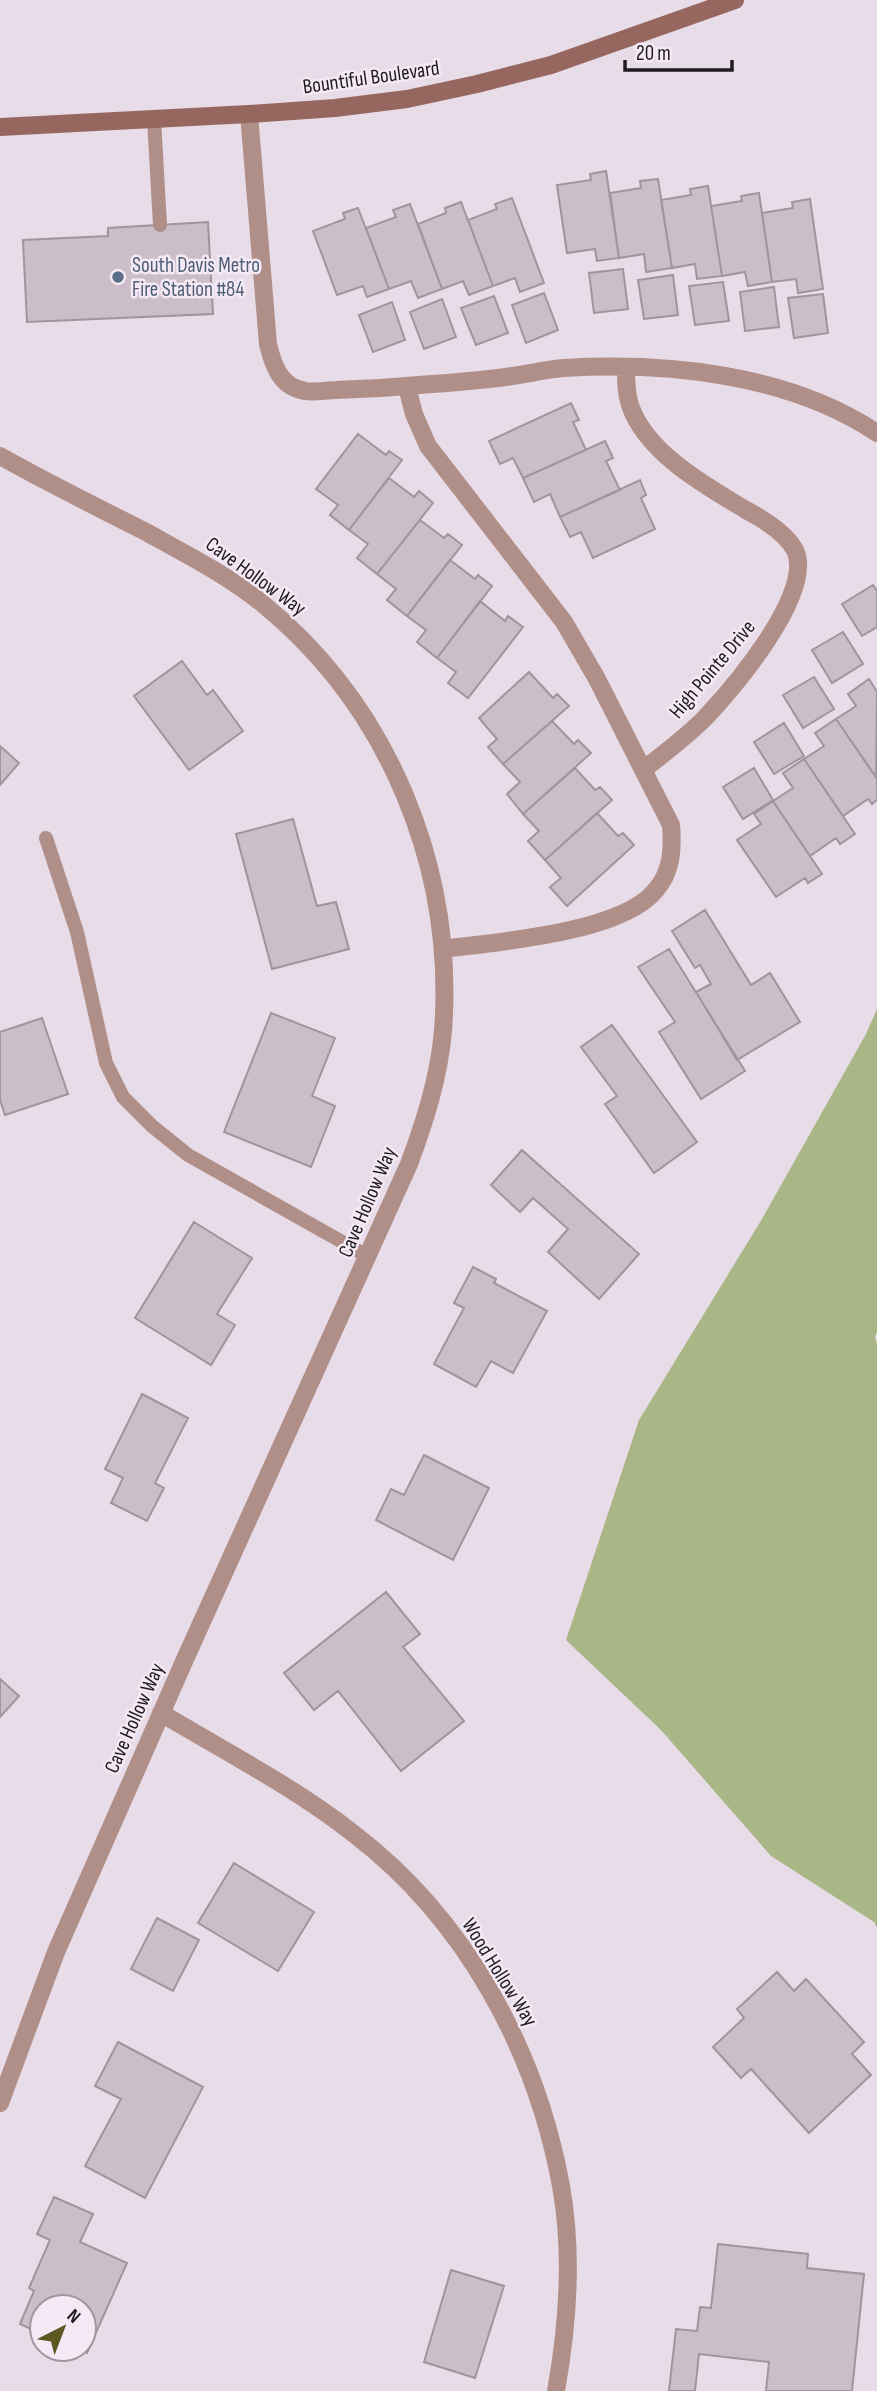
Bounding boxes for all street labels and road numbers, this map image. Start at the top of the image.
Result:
street label: Bountiful Boulevard [301,56,441,99]
street label: Cave Hollow Way [201,532,311,621]
street label: High Pointe Drive [664,615,761,724]
street label: Cave Hollow Way [333,1143,402,1261]
street label: Cave Hollow Way [99,1659,170,1777]
street label: Wood Hollow Way [456,1914,543,2031]

